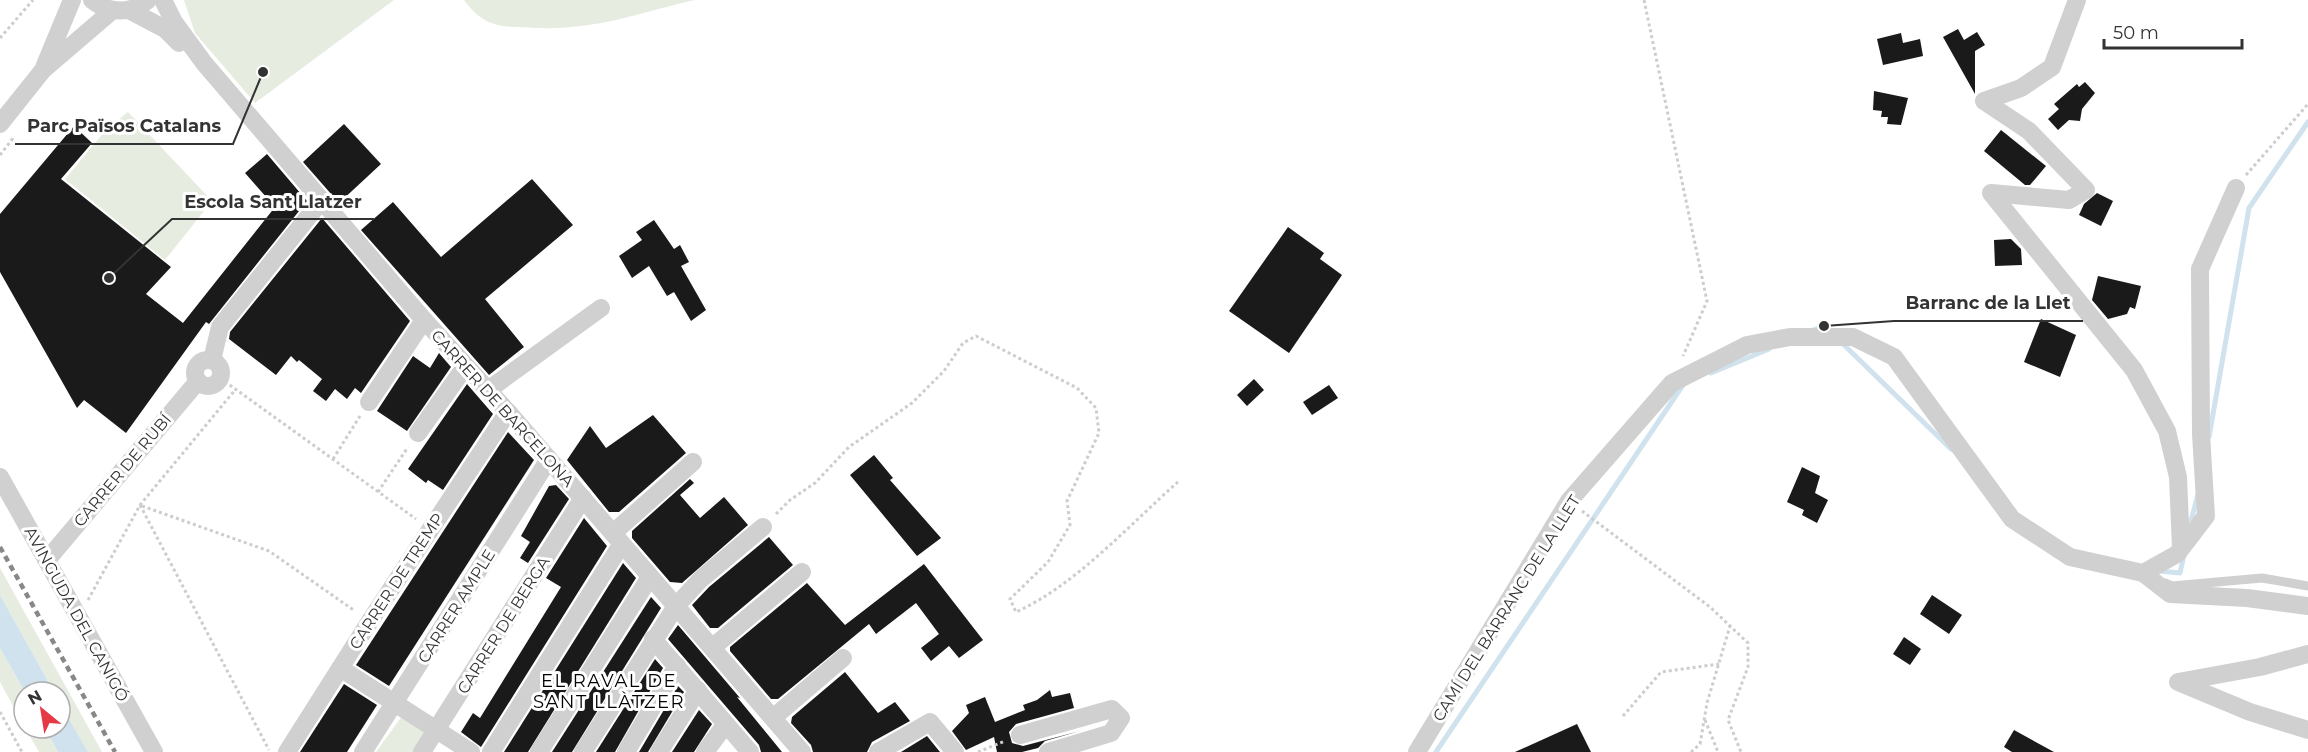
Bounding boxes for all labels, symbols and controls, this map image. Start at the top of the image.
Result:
scale bar [2104,12,2242,50]
text: 50 m [2113,22,2159,44]
callout: Parc Països Catalans [15,108,233,144]
text: Parc Països Catalans [27,115,221,137]
callout: Escola Sant Llatzer [172,183,374,219]
text: Escola Sant Llatzer [184,191,362,213]
callout: Barranc de la Llet [1894,285,2083,321]
text: Barranc de la Llet [1906,292,2071,314]
street label: CARRER DE BARCELONA [427,326,578,491]
street label: CARRER DE RUBÍ [70,409,176,531]
street label: CAMÍ DEL BARRANC DE LA LLET [1429,491,1585,725]
street label: CARRER DE TREMP [345,510,448,653]
street label: AVINGUDA DEL CANIGÓ [21,523,133,705]
street label: CARRER AMPLE [414,546,499,667]
street label: CARRER DE BERGA [453,553,554,697]
district label: EL RAVAL DE SANT LLÀTZER [533,670,685,713]
north arrow [12,680,72,740]

